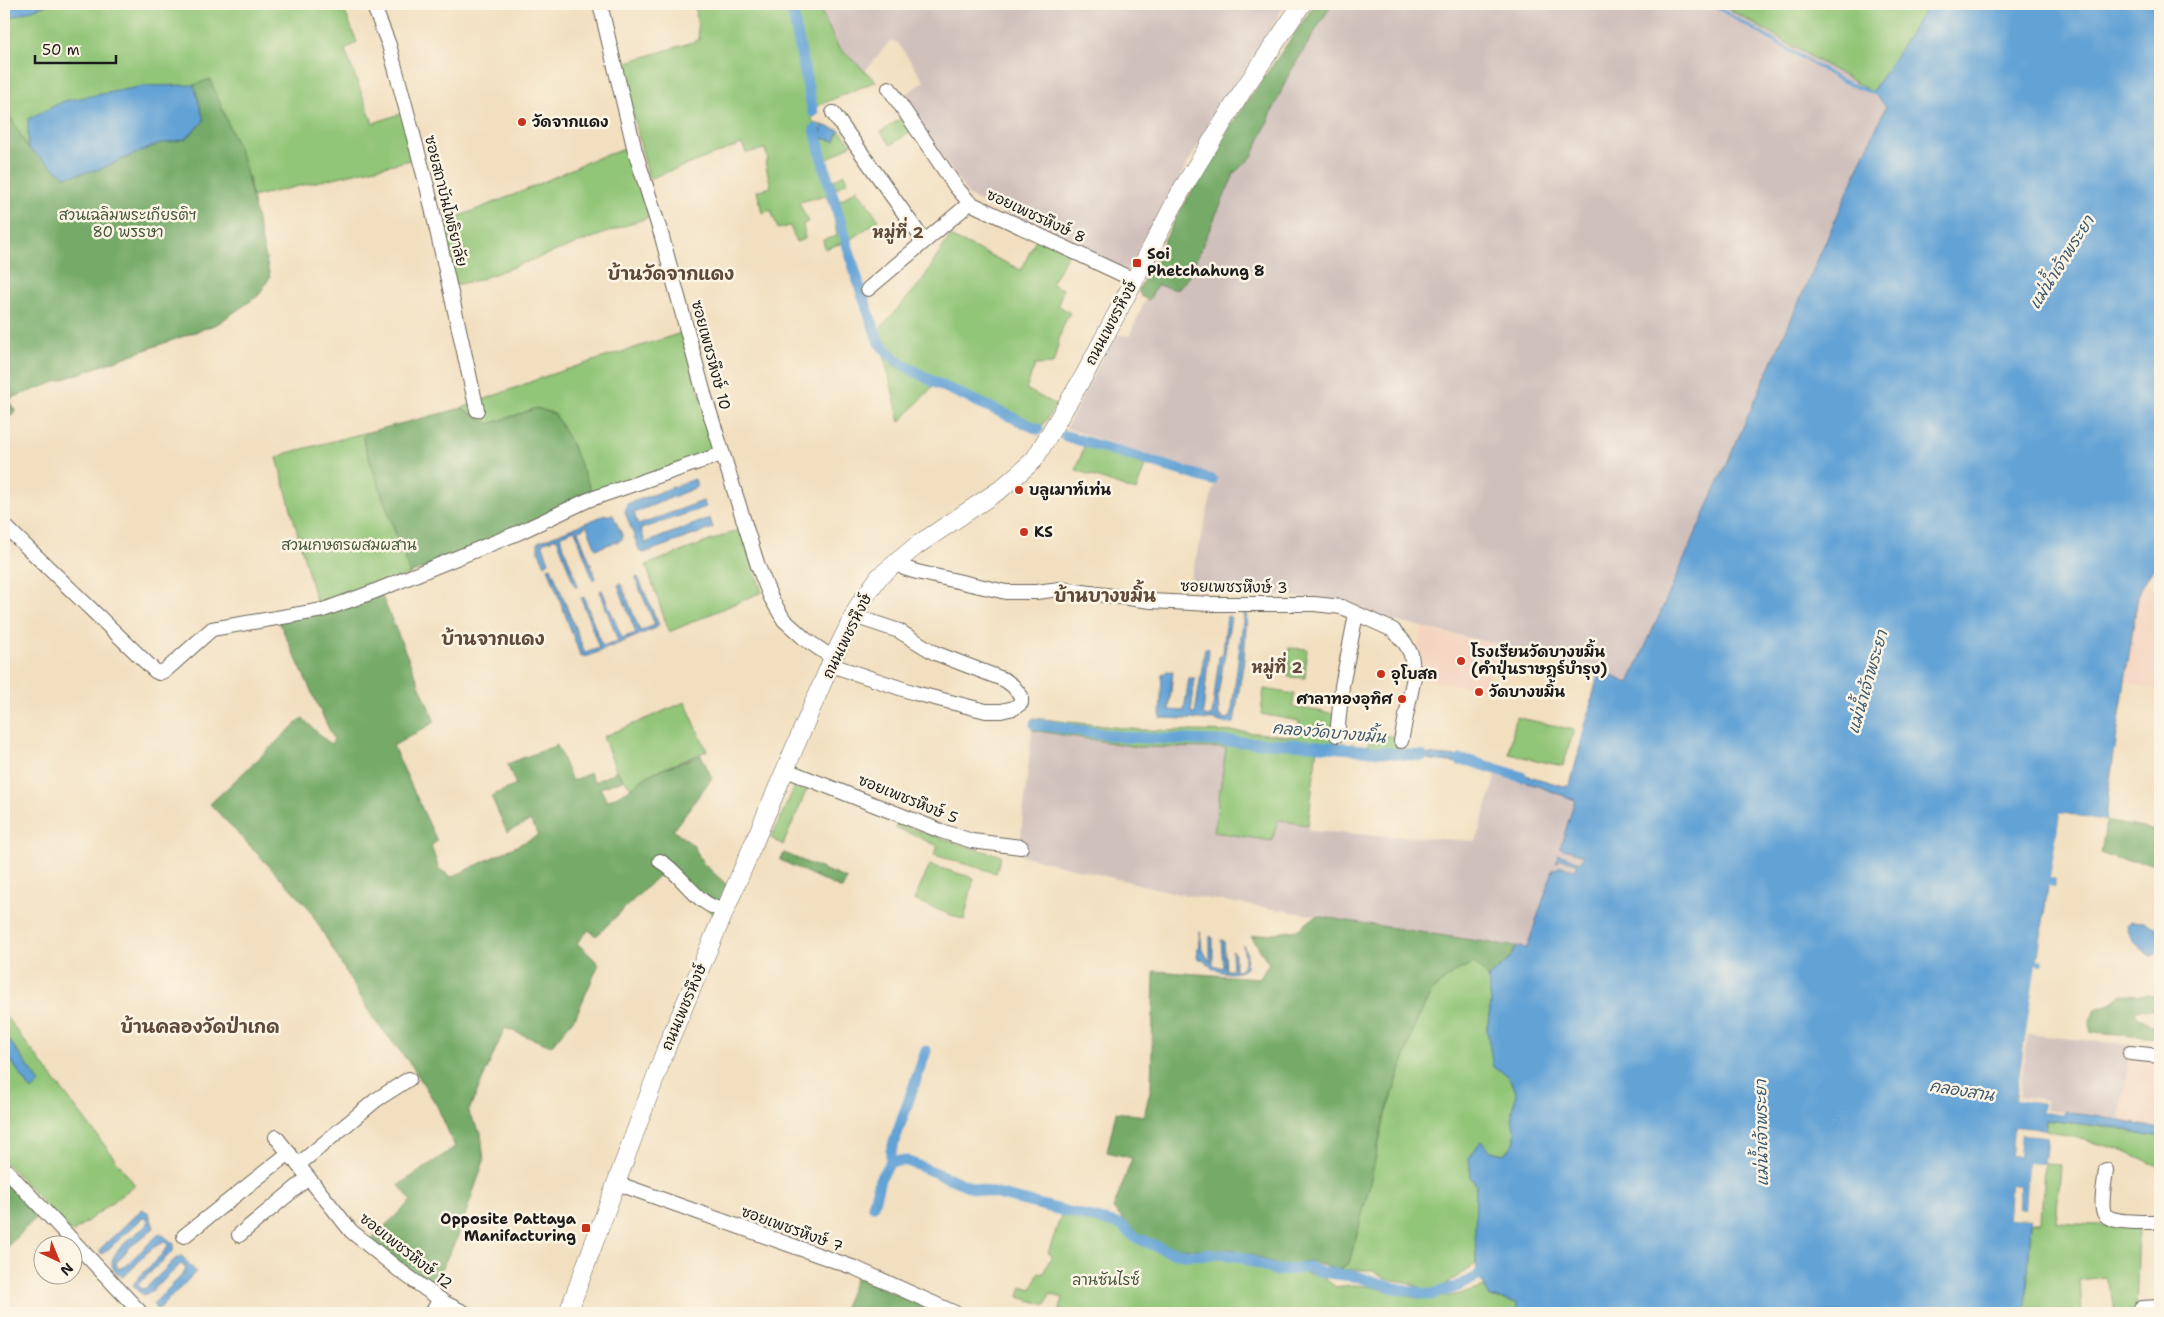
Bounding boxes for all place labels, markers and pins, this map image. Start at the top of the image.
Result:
place label: วัดจากแดง [532,112,608,132]
marker: วัดจากแดง [516,116,528,128]
place label: Soi Phetchahung 8 [1147,244,1265,281]
marker: Soi Phetchahung 8 [1131,257,1143,269]
place label: บลูเมาท์เท่น [1029,480,1111,501]
marker: บลูเมาท์เท่น [1013,484,1025,496]
place label: KS [1034,522,1053,542]
marker: KS [1018,526,1030,538]
place label: โรงเรียนวัดบางขมิ้น (คำปุ่นราษฎร์บำรุง) [1470,638,1607,680]
marker: โรงเรียนวัดบางขมิ้น (คำปุ่นราษฎร์บำรุง) [1455,655,1467,667]
place label: อุโบสถ [1391,664,1437,685]
marker: อุโบสถ [1375,668,1387,680]
place label: วัดบางขมิ้น [1489,678,1565,702]
marker: วัดบางขมิ้น [1473,686,1485,698]
place label: ศาลาทองอุทิศ [1296,689,1393,710]
marker: ศาลาทองอุทิศ [1396,693,1408,705]
place label: Opposite Pattaya Manifacturing [440,1209,577,1246]
marker: Opposite Pattaya Manifacturing [580,1222,592,1234]

